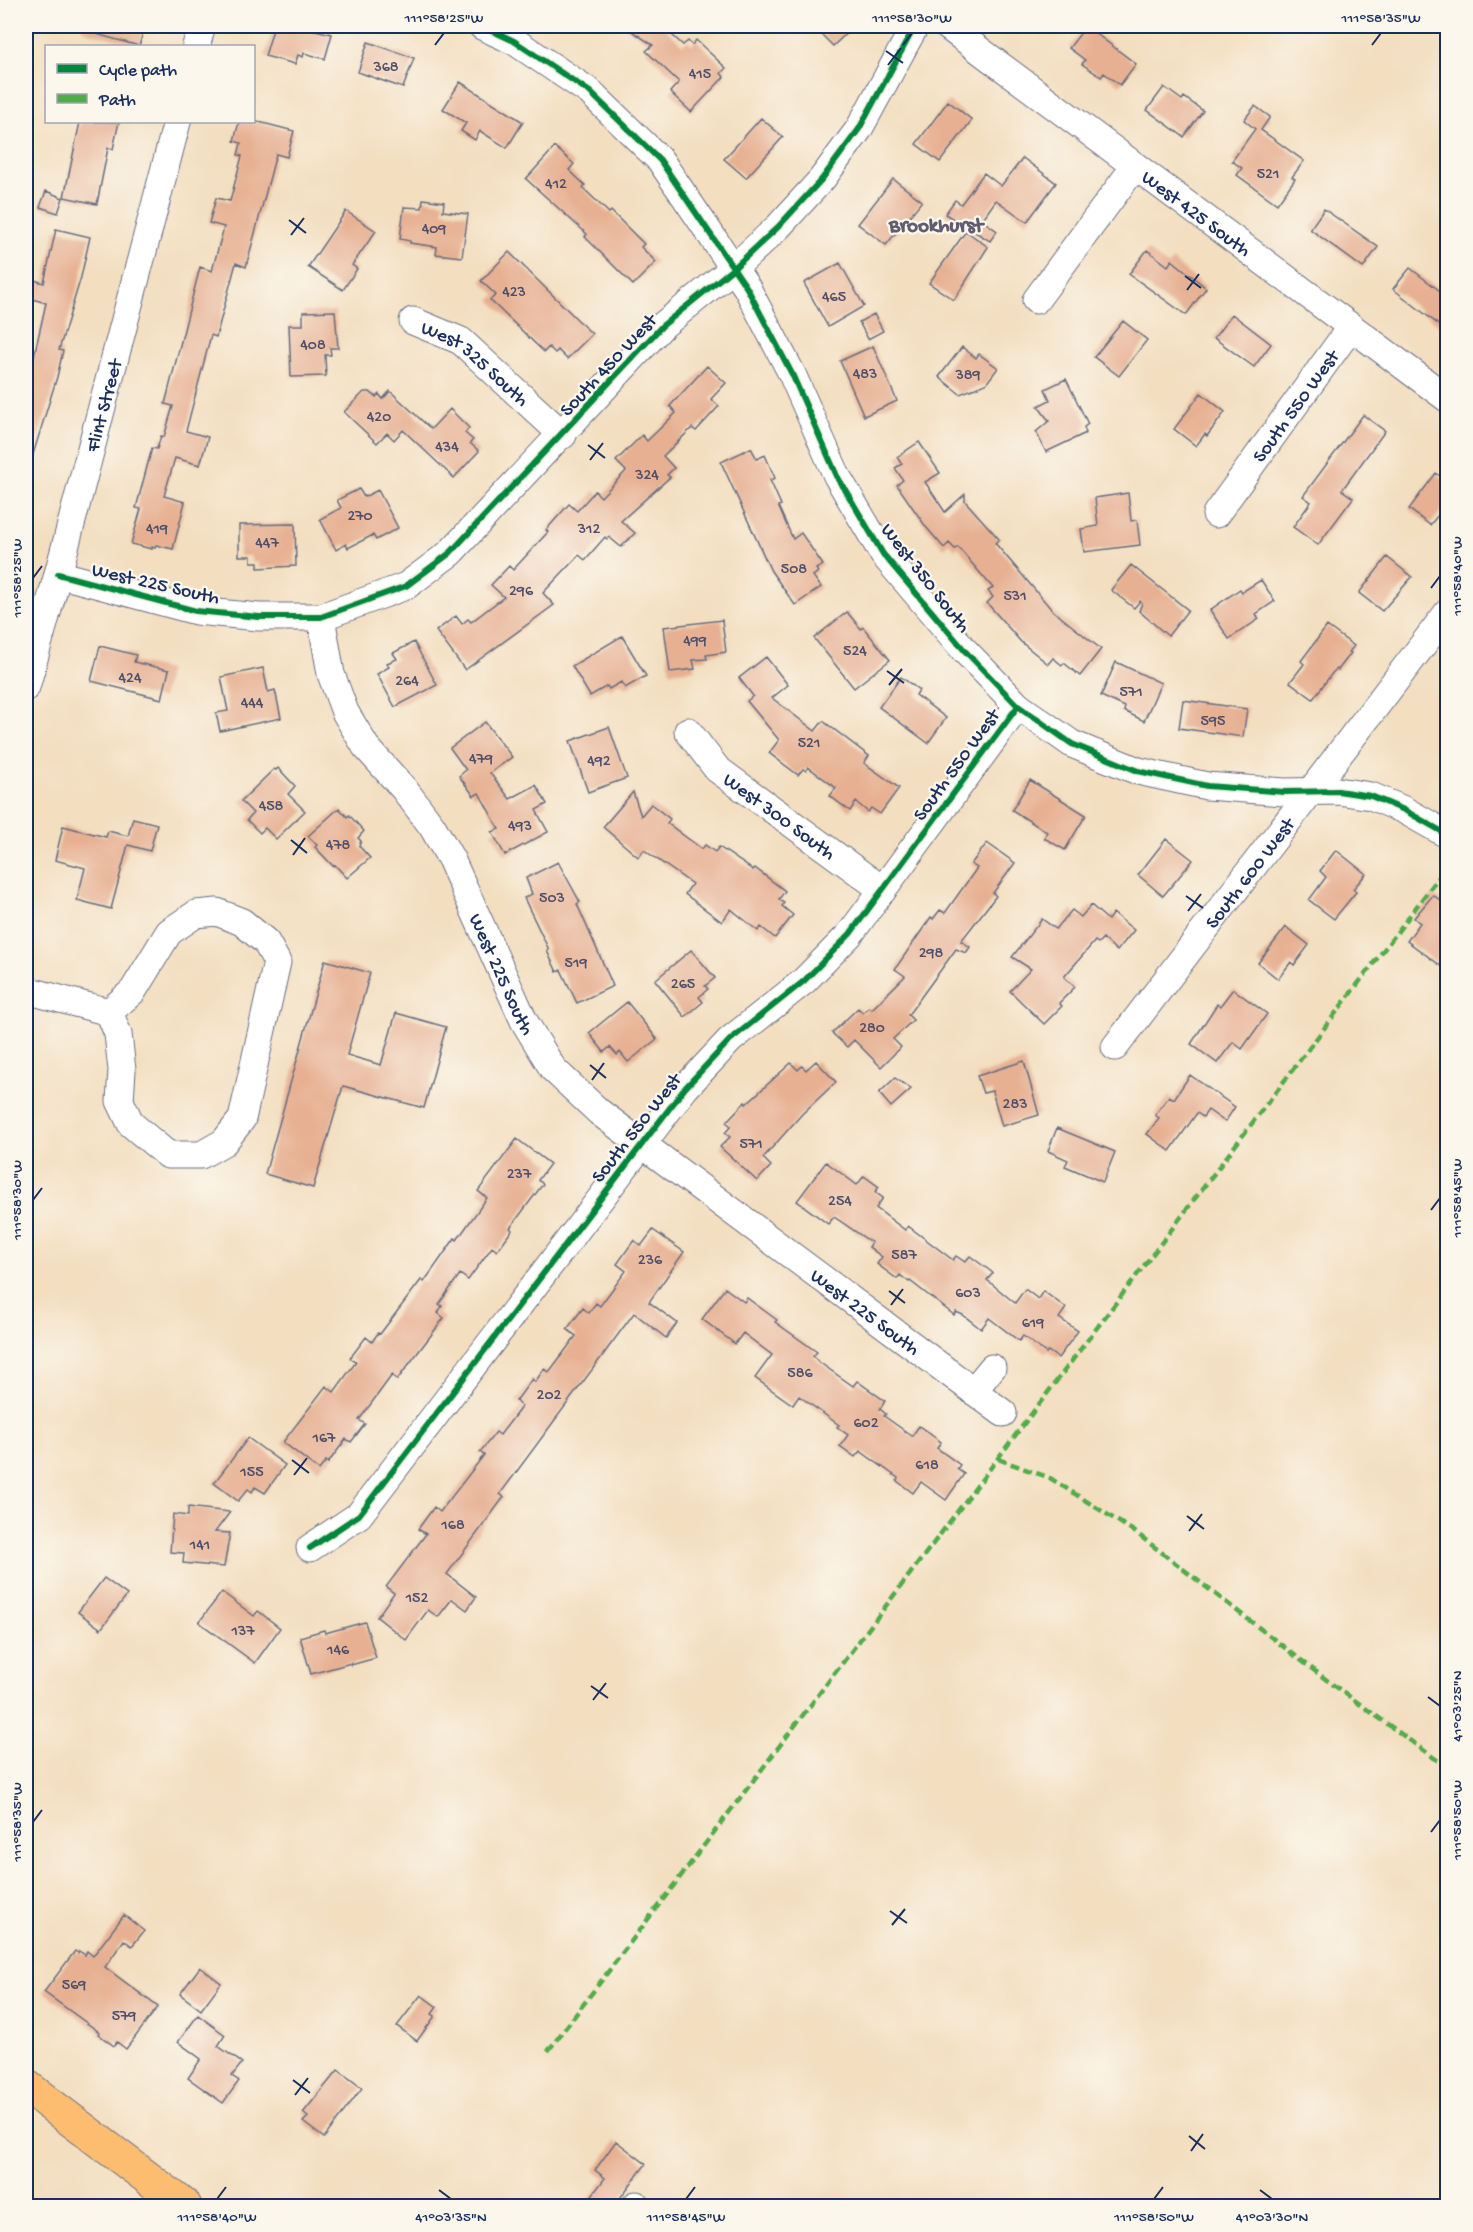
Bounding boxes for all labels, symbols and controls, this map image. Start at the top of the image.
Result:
text: 111°58'25"W [403,10,484,28]
text: 111°58'30"W [871,10,952,28]
text: 111°58'35"W [1340,10,1421,28]
legend [45,45,255,123]
house number: 368 [372,59,399,78]
text: Cycle path [99,61,177,82]
house number: 415 [689,66,711,85]
text: Path [98,91,136,112]
house number: 521 [1257,166,1279,185]
street label: West 425 South [1136,167,1254,263]
house number: 412 [545,176,567,195]
district label: Brookhurst [888,215,986,240]
house number: 409 [422,221,446,240]
house number: 423 [502,284,526,303]
house number: 465 [822,289,846,308]
street label: South 450 West [556,309,664,422]
street label: West 325 South [417,318,532,413]
house number: 408 [300,337,326,356]
street label: South 550 West [1249,345,1347,468]
street label: Flint Street [82,356,129,456]
house number: 483 [853,366,877,385]
house number: 389 [954,367,981,386]
house number: 420 [367,409,391,428]
house number: 434 [435,439,459,458]
house number: 324 [634,467,659,486]
house number: 270 [347,508,373,527]
street label: West 350 South [874,520,974,639]
house number: 419 [146,521,168,540]
house number: 312 [577,521,600,540]
house number: 447 [255,535,279,554]
text: 111°58'40"W [1449,536,1467,617]
text: 111°58'25"W [9,538,27,619]
street label: West 225 South [89,560,222,611]
house number: 508 [781,561,807,580]
house number: 296 [509,583,534,602]
house number: 531 [1003,588,1027,607]
house number: 499 [683,633,707,652]
house number: 524 [843,643,867,662]
house number: 424 [119,670,142,689]
house number: 264 [395,673,419,692]
house number: 571 [1119,684,1143,703]
house number: 444 [241,695,264,714]
street label: South 550 West [910,704,1007,826]
house number: 595 [1201,713,1225,732]
house number: 521 [798,735,820,754]
house number: 479 [469,751,493,770]
house number: 492 [587,753,611,772]
street label: West 300 South [717,769,839,867]
house number: 458 [259,798,284,817]
street label: South 600 West [1202,813,1302,934]
house number: 493 [508,818,532,837]
house number: 478 [326,837,351,856]
house number: 503 [539,890,565,909]
street label: West 225 South [462,911,538,1040]
house number: 298 [919,945,944,964]
house number: 519 [565,955,587,974]
house number: 265 [671,976,695,995]
house number: 280 [859,1020,885,1039]
street label: South 550 West [588,1068,689,1189]
house number: 283 [1003,1096,1027,1115]
house number: 571 [739,1136,763,1155]
text: 111°58'45"W [1449,1158,1467,1238]
text: 111°58'30"W [9,1160,27,1241]
house number: 237 [507,1166,532,1185]
house number: 254 [828,1193,852,1212]
house number: 587 [891,1247,917,1266]
house number: 236 [638,1252,663,1271]
street label: West 225 South [805,1266,923,1362]
house number: 603 [955,1285,981,1304]
house number: 619 [1022,1315,1044,1334]
house number: 586 [787,1365,814,1384]
house number: 202 [537,1387,562,1406]
house number: 602 [853,1415,879,1434]
house number: 167 [312,1430,336,1449]
house number: 618 [915,1457,939,1476]
house number: 155 [239,1464,264,1483]
house number: 168 [440,1517,465,1536]
house number: 141 [189,1537,210,1556]
house number: 152 [405,1590,429,1609]
house number: 137 [230,1623,255,1642]
house number: 146 [326,1642,350,1661]
text: 41°03'25"N [1449,1670,1467,1742]
text: 111°58'50"W [1449,1780,1467,1861]
text: 111°58'35"W [9,1782,27,1863]
house number: 569 [62,1977,86,1996]
house number: 579 [112,2008,136,2027]
text: 111°58'40"W [176,2209,257,2227]
text: 41°03'35"N [415,2209,487,2227]
text: 111°58'45"W [646,2209,726,2227]
text: 111°58'50"W [1113,2209,1194,2227]
text: 41°03'30"N [1236,2209,1308,2227]

